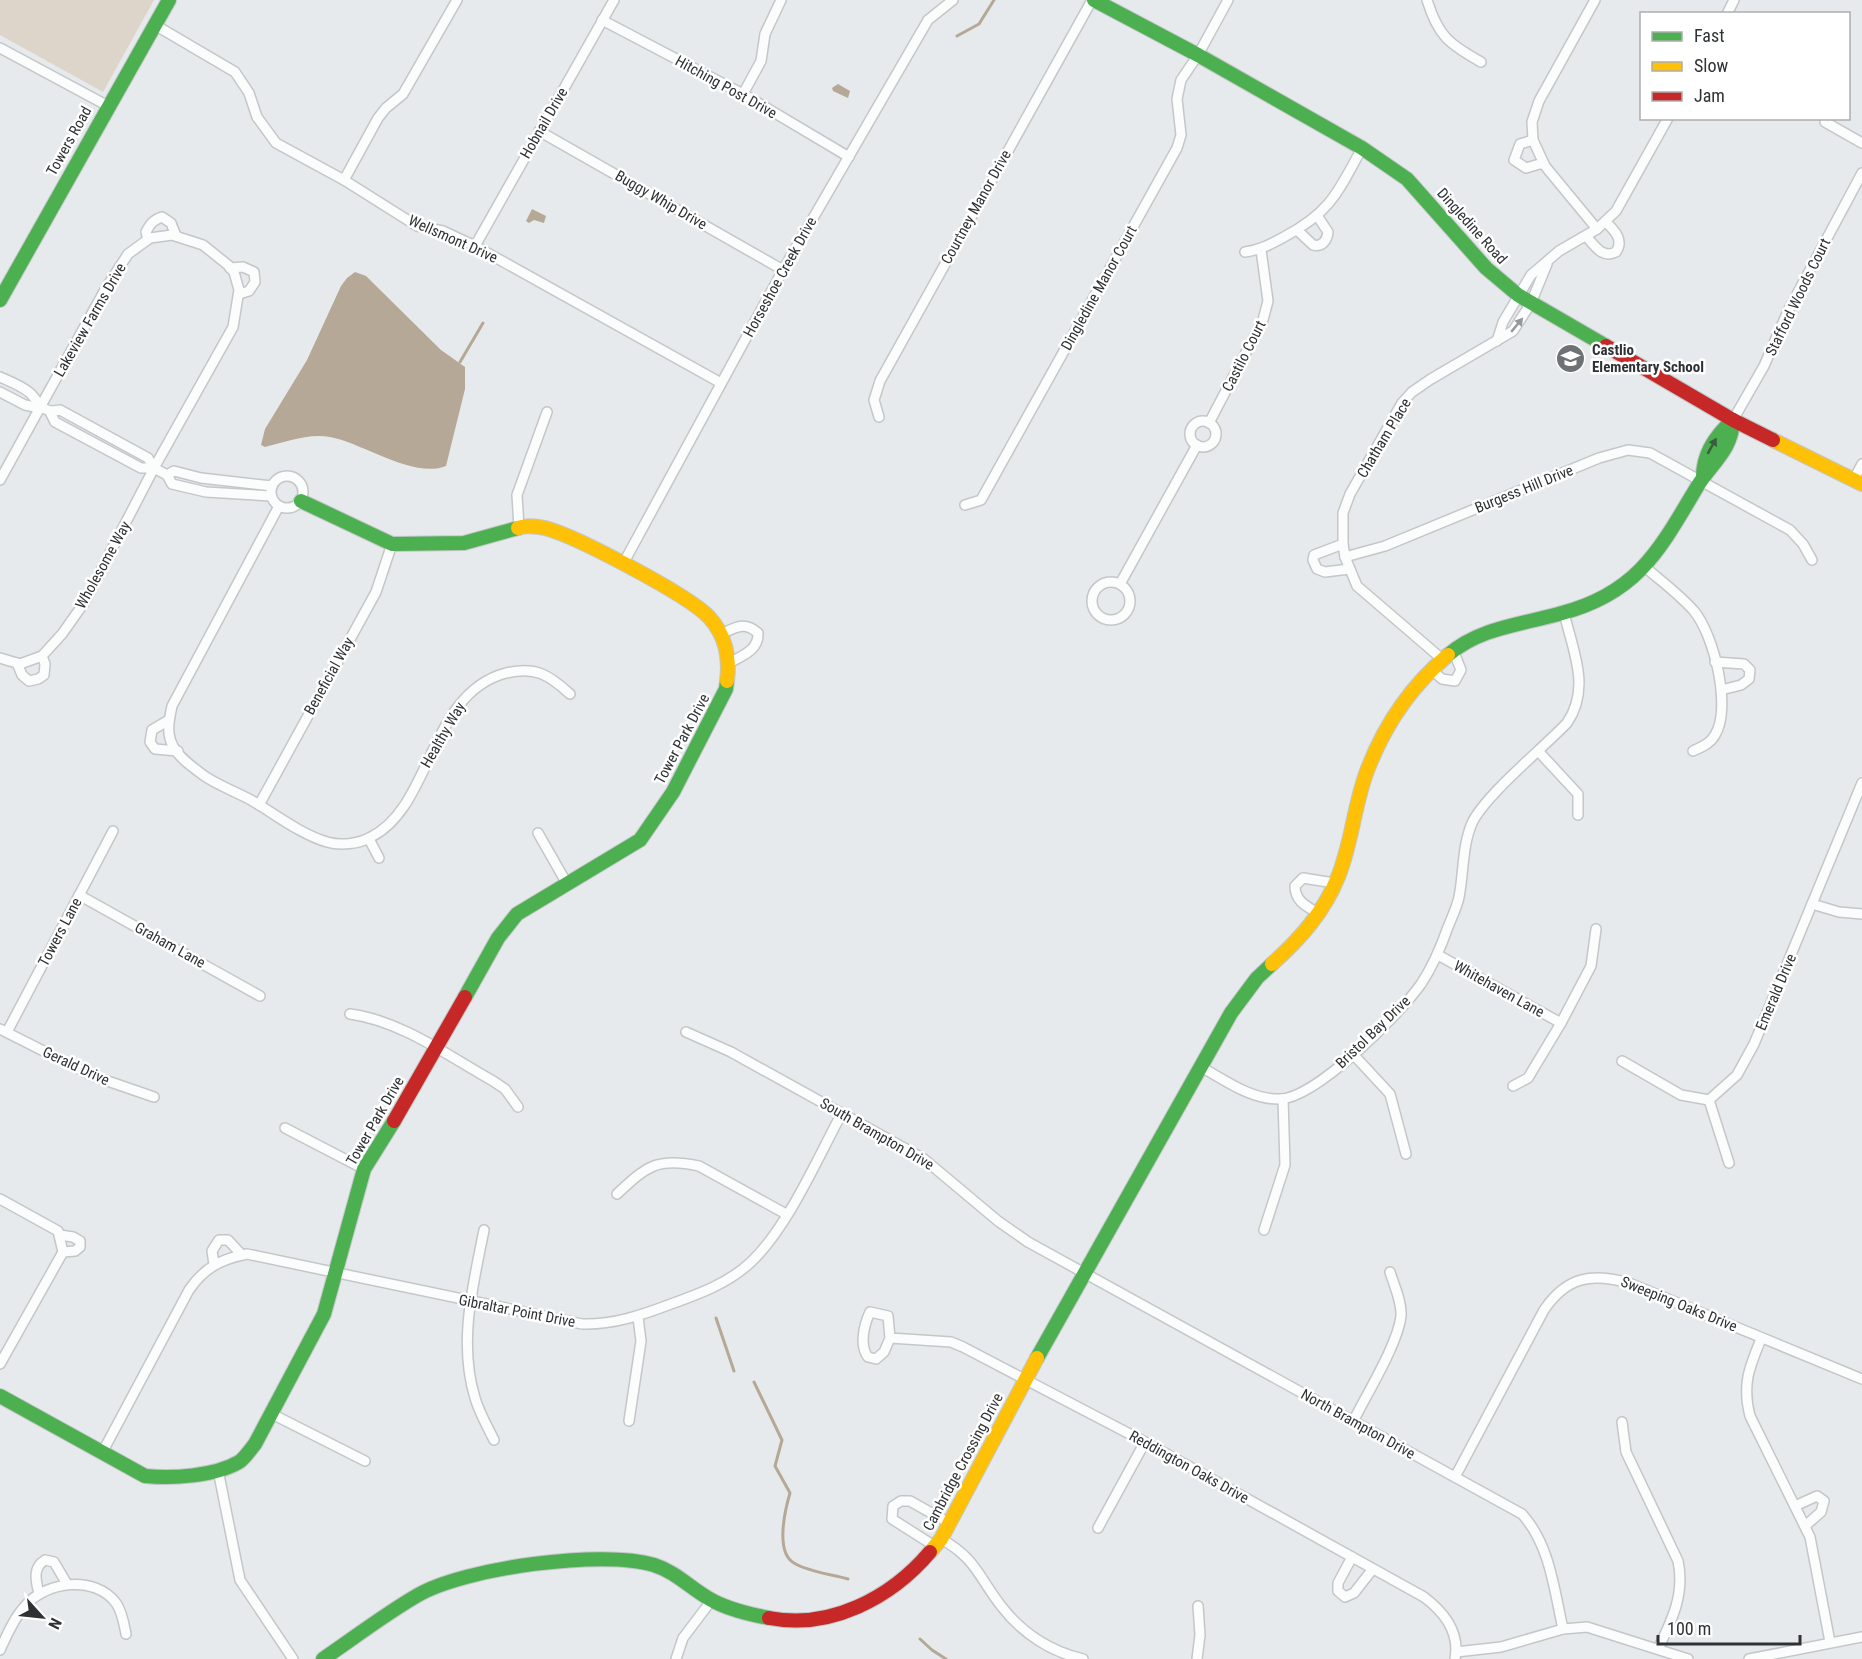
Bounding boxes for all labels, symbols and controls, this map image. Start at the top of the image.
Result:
legend [1640,12,1850,120]
text: Fast [1694,25,1725,46]
street label: Hitching Post Drive [672,52,780,122]
text: Slow [1694,55,1729,76]
street label: Hobnail Drive [516,84,572,162]
text: Jam [1694,85,1725,106]
street label: Towers Road [43,103,95,179]
street label: Courtney Manor Drive [937,147,1015,267]
street label: Buggy Whip Drive [612,167,710,233]
street label: Dingledine Road [1433,184,1511,268]
street label: Wellsmont Drive [406,211,500,267]
street label: Horseshoe Creek Drive [740,214,820,340]
street label: Dingledine Manor Court [1057,223,1141,353]
street label: Stafford Woods Court [1762,235,1834,359]
street label: Lakeview Farms Drive [50,260,130,380]
street label: Castilo Court [1218,317,1270,395]
one-way arrow [1511,317,1524,333]
place label: Castlio Elementary School [1592,341,1704,376]
school or university icon: Castlio Elementary School [1555,343,1587,375]
street label: Chatham Place [1353,395,1415,481]
one-way arrow [1707,437,1717,454]
street label: Burgess Hill Drive [1472,461,1576,517]
street label: Wholesome Way [72,518,134,612]
street label: Beneficial Way [300,634,358,718]
street label: Tower Park Drive [651,691,713,787]
street label: Healthy Way [417,699,469,771]
street label: Towers Lane [34,895,86,969]
street label: Graham Lane [131,918,209,972]
street label: Emerald Drive [1752,951,1800,1033]
street label: Whitehaven Lane [1451,957,1547,1021]
street label: Bristol Bay Drive [1332,992,1414,1072]
street label: Gerald Drive [40,1043,112,1089]
street label: Tower Park Drive [342,1073,408,1169]
street label: South Brampton Drive [817,1094,937,1174]
street label: Sweeping Oaks Drive [1618,1272,1740,1336]
street label: Gibraltar Point Drive [457,1291,577,1331]
street label: North Brampton Drive [1298,1385,1418,1463]
street label: Cambridge Crossing Drive [919,1390,1007,1534]
street label: Reddington Oaks Drive [1126,1427,1252,1507]
north arrow [12,1587,72,1647]
scale bar [1658,1608,1800,1646]
text: N [44,1615,66,1632]
text: 100 m [1667,1618,1711,1639]

